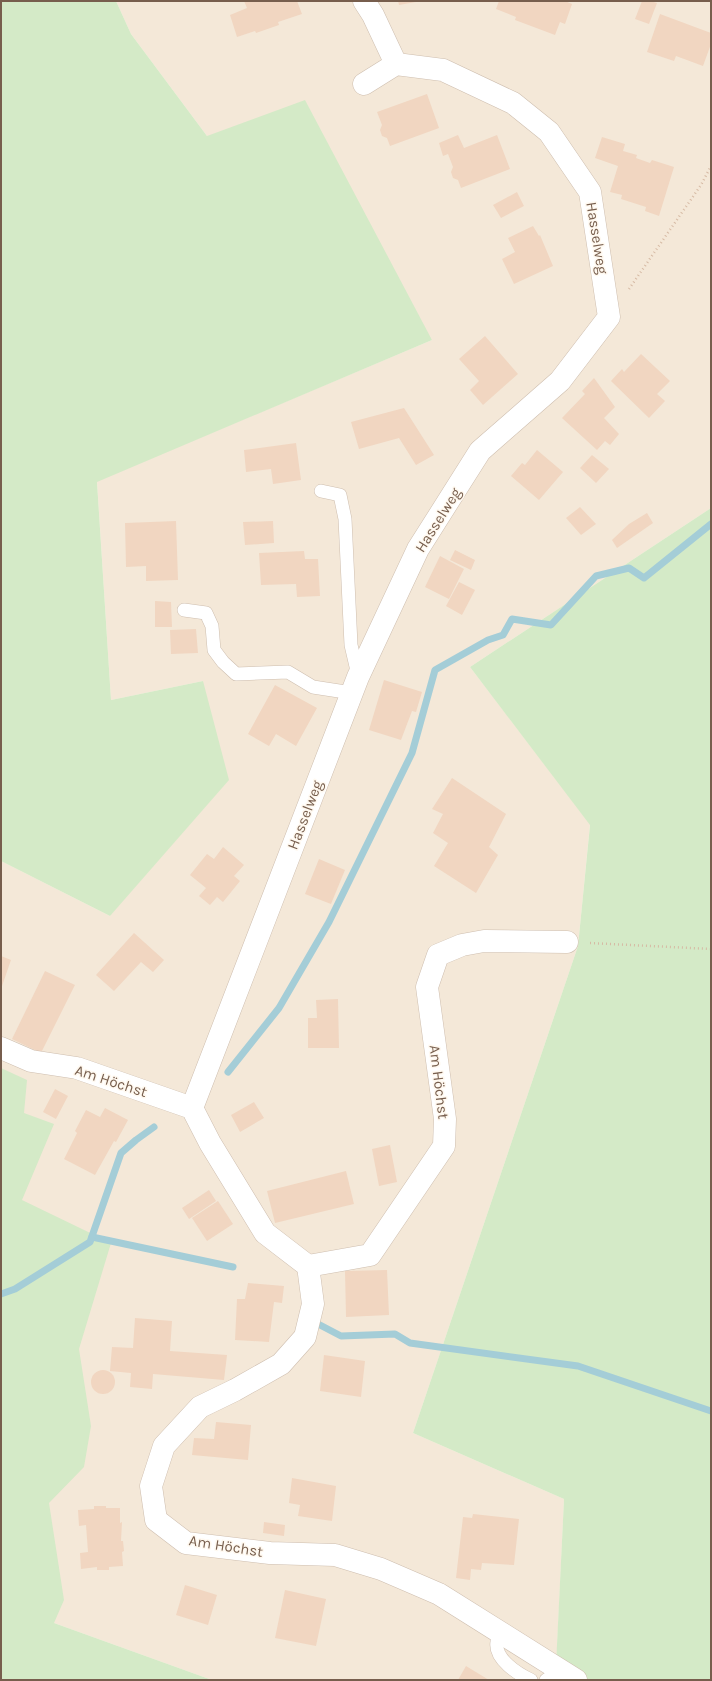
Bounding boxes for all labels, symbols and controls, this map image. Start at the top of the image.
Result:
street label: Hasselweg [582,201,612,276]
street label: Hasselweg [411,484,465,556]
street label: Hasselweg [284,777,327,852]
street label: Am Höchst [426,1044,453,1121]
street label: Am Höchst [73,1061,150,1101]
street label: Am Höchst [188,1531,265,1561]

